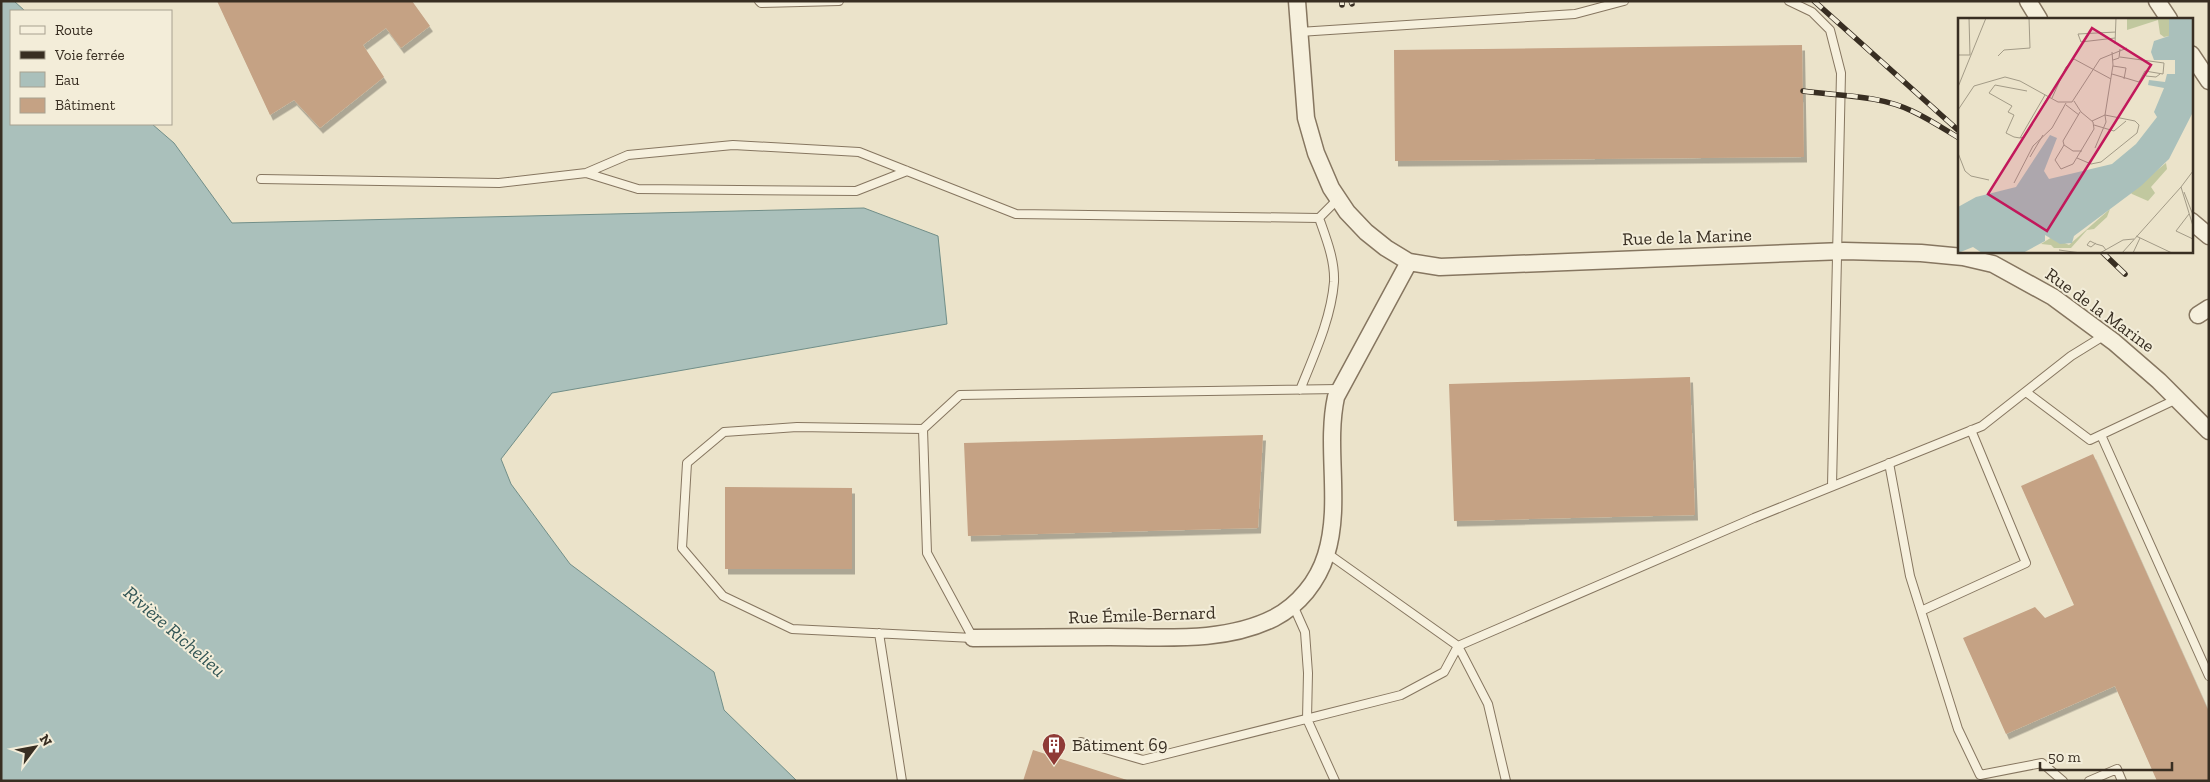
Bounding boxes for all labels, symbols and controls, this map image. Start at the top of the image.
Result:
legend [10,10,172,125]
inset map [1958,18,2192,252]
text: Route [55,21,93,39]
text: Voie ferrée [54,46,125,64]
text: Eau [55,71,80,89]
text: Bâtiment [55,96,116,114]
street label: Rue de la Marine [1622,224,1752,250]
street label: Rue de la Marine [2041,263,2159,357]
water label: Rivière Richelieu [119,581,230,682]
street label: Rue Émile-Bernard [1068,601,1216,629]
north arrow [10,722,60,772]
text: N [36,731,56,750]
building icon: Bâtiment 69 [1041,732,1067,766]
place label: Bâtiment 69 [1072,734,1167,756]
scale bar [2040,740,2172,772]
text: 50 m [2048,748,2081,766]

